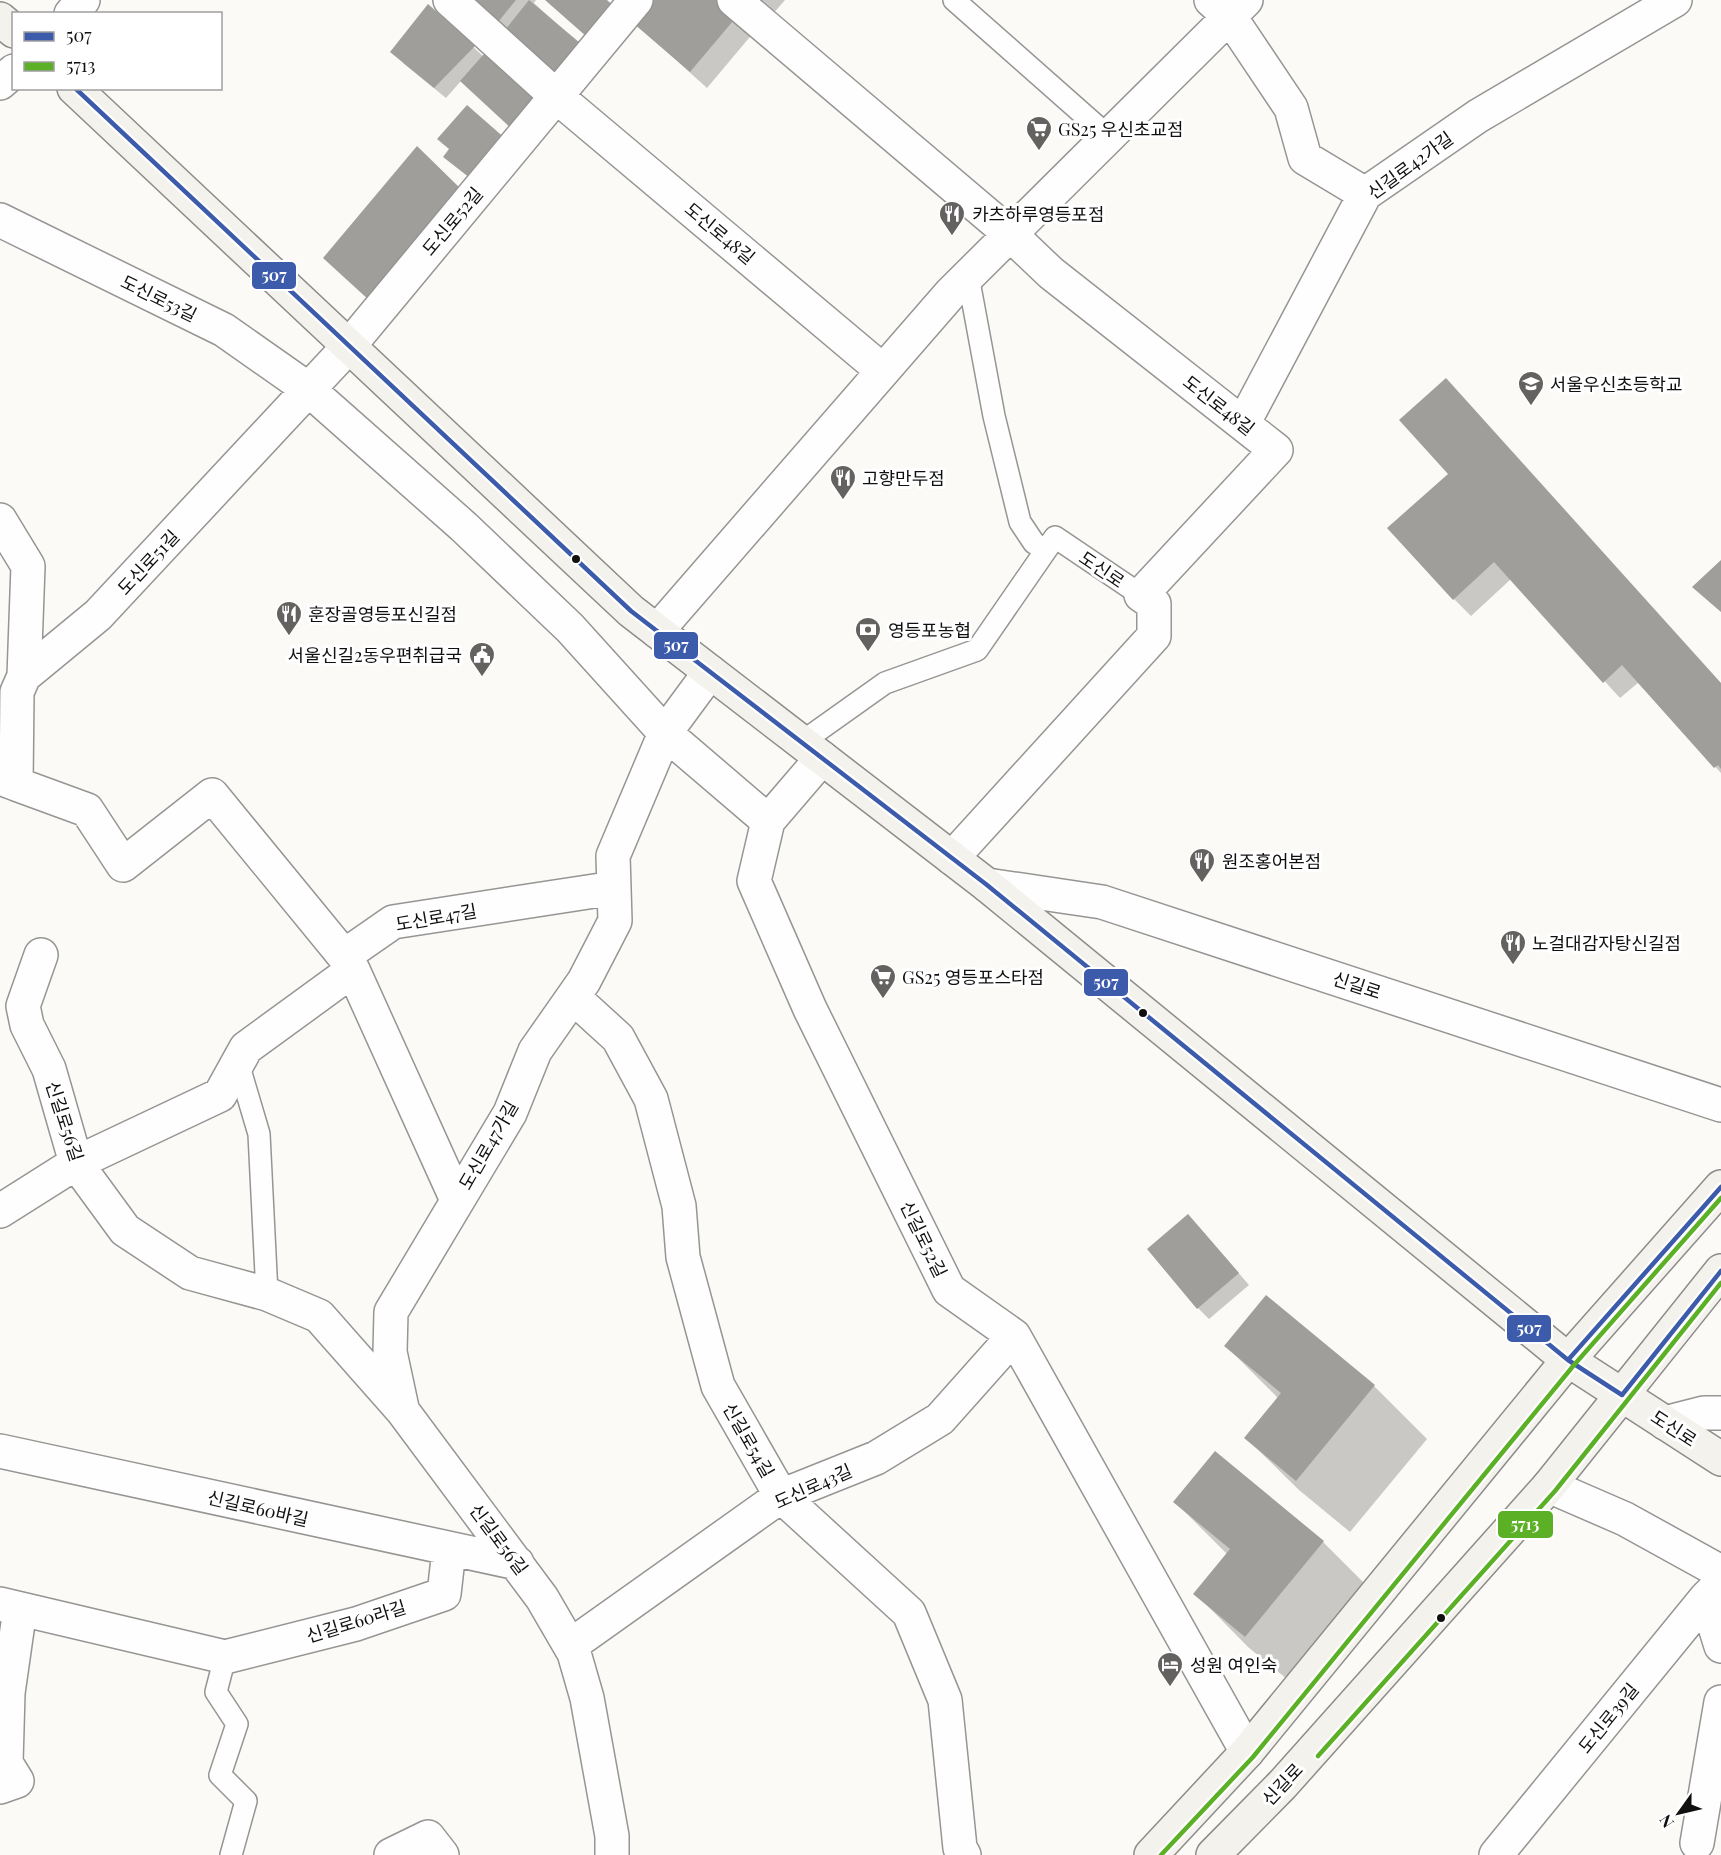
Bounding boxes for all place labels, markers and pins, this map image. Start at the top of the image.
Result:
supermarket icon: GS25 우신초교점 [1024,114,1054,152]
place label: GS25 우신초교점 [1058,117,1184,141]
restaurant icon: 카츠하루영등포점 [937,199,967,237]
place label: 카츠하루영등포점 [972,202,1104,226]
school or university icon: 서울우신초등학교 [1516,369,1546,407]
place label: 서울우신초등학교 [1550,372,1682,396]
restaurant icon: 고향만두점 [828,463,858,501]
place label: 고향만두점 [862,466,945,490]
unlabelled marker [570,553,582,565]
restaurant icon: 훈장골영등포신길점 [274,599,304,637]
place label: 훈장골영등포신길점 [308,602,457,626]
bank icon: 영등포농협 [853,615,883,653]
place label: 영등포농협 [888,618,971,642]
public building icon: 서울신길2동우편취급국 [467,640,497,678]
place label: 서울신길2동우편취급국 [288,643,462,667]
restaurant icon: 원조홍어본점 [1187,846,1217,884]
place label: 원조홍어본점 [1222,849,1321,873]
restaurant icon: 노걸대감자탕신길점 [1498,928,1528,966]
place label: 노걸대감자탕신길점 [1532,931,1681,955]
supermarket icon: GS25 영등포스타점 [868,962,898,1000]
place label: GS25 영등포스타점 [902,965,1044,989]
unlabelled marker [1137,1007,1149,1019]
unlabelled marker [1435,1612,1447,1624]
hotel icon: 성원 여인숙 [1155,1650,1185,1688]
place label: 성원 여인숙 [1190,1653,1277,1677]

